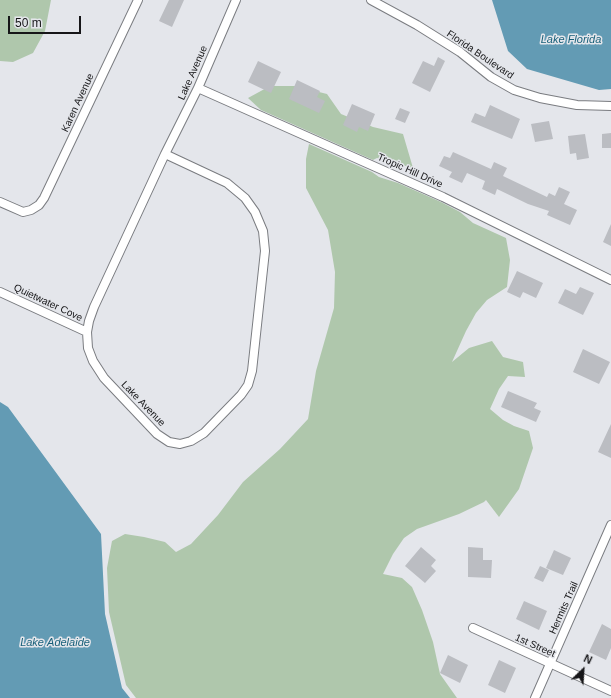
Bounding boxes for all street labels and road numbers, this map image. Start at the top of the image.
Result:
street label: Florida Boulevard [444,28,516,82]
street label: Lake Avenue [176,44,210,102]
street label: Karen Avenue [59,72,97,134]
street label: Tropic Hill Drive [375,151,445,191]
street label: Quietwater Cove [12,282,84,324]
street label: Lake Avenue [118,379,168,429]
street label: Hermits Trail [547,580,581,636]
street label: 1st Street [513,632,557,660]

